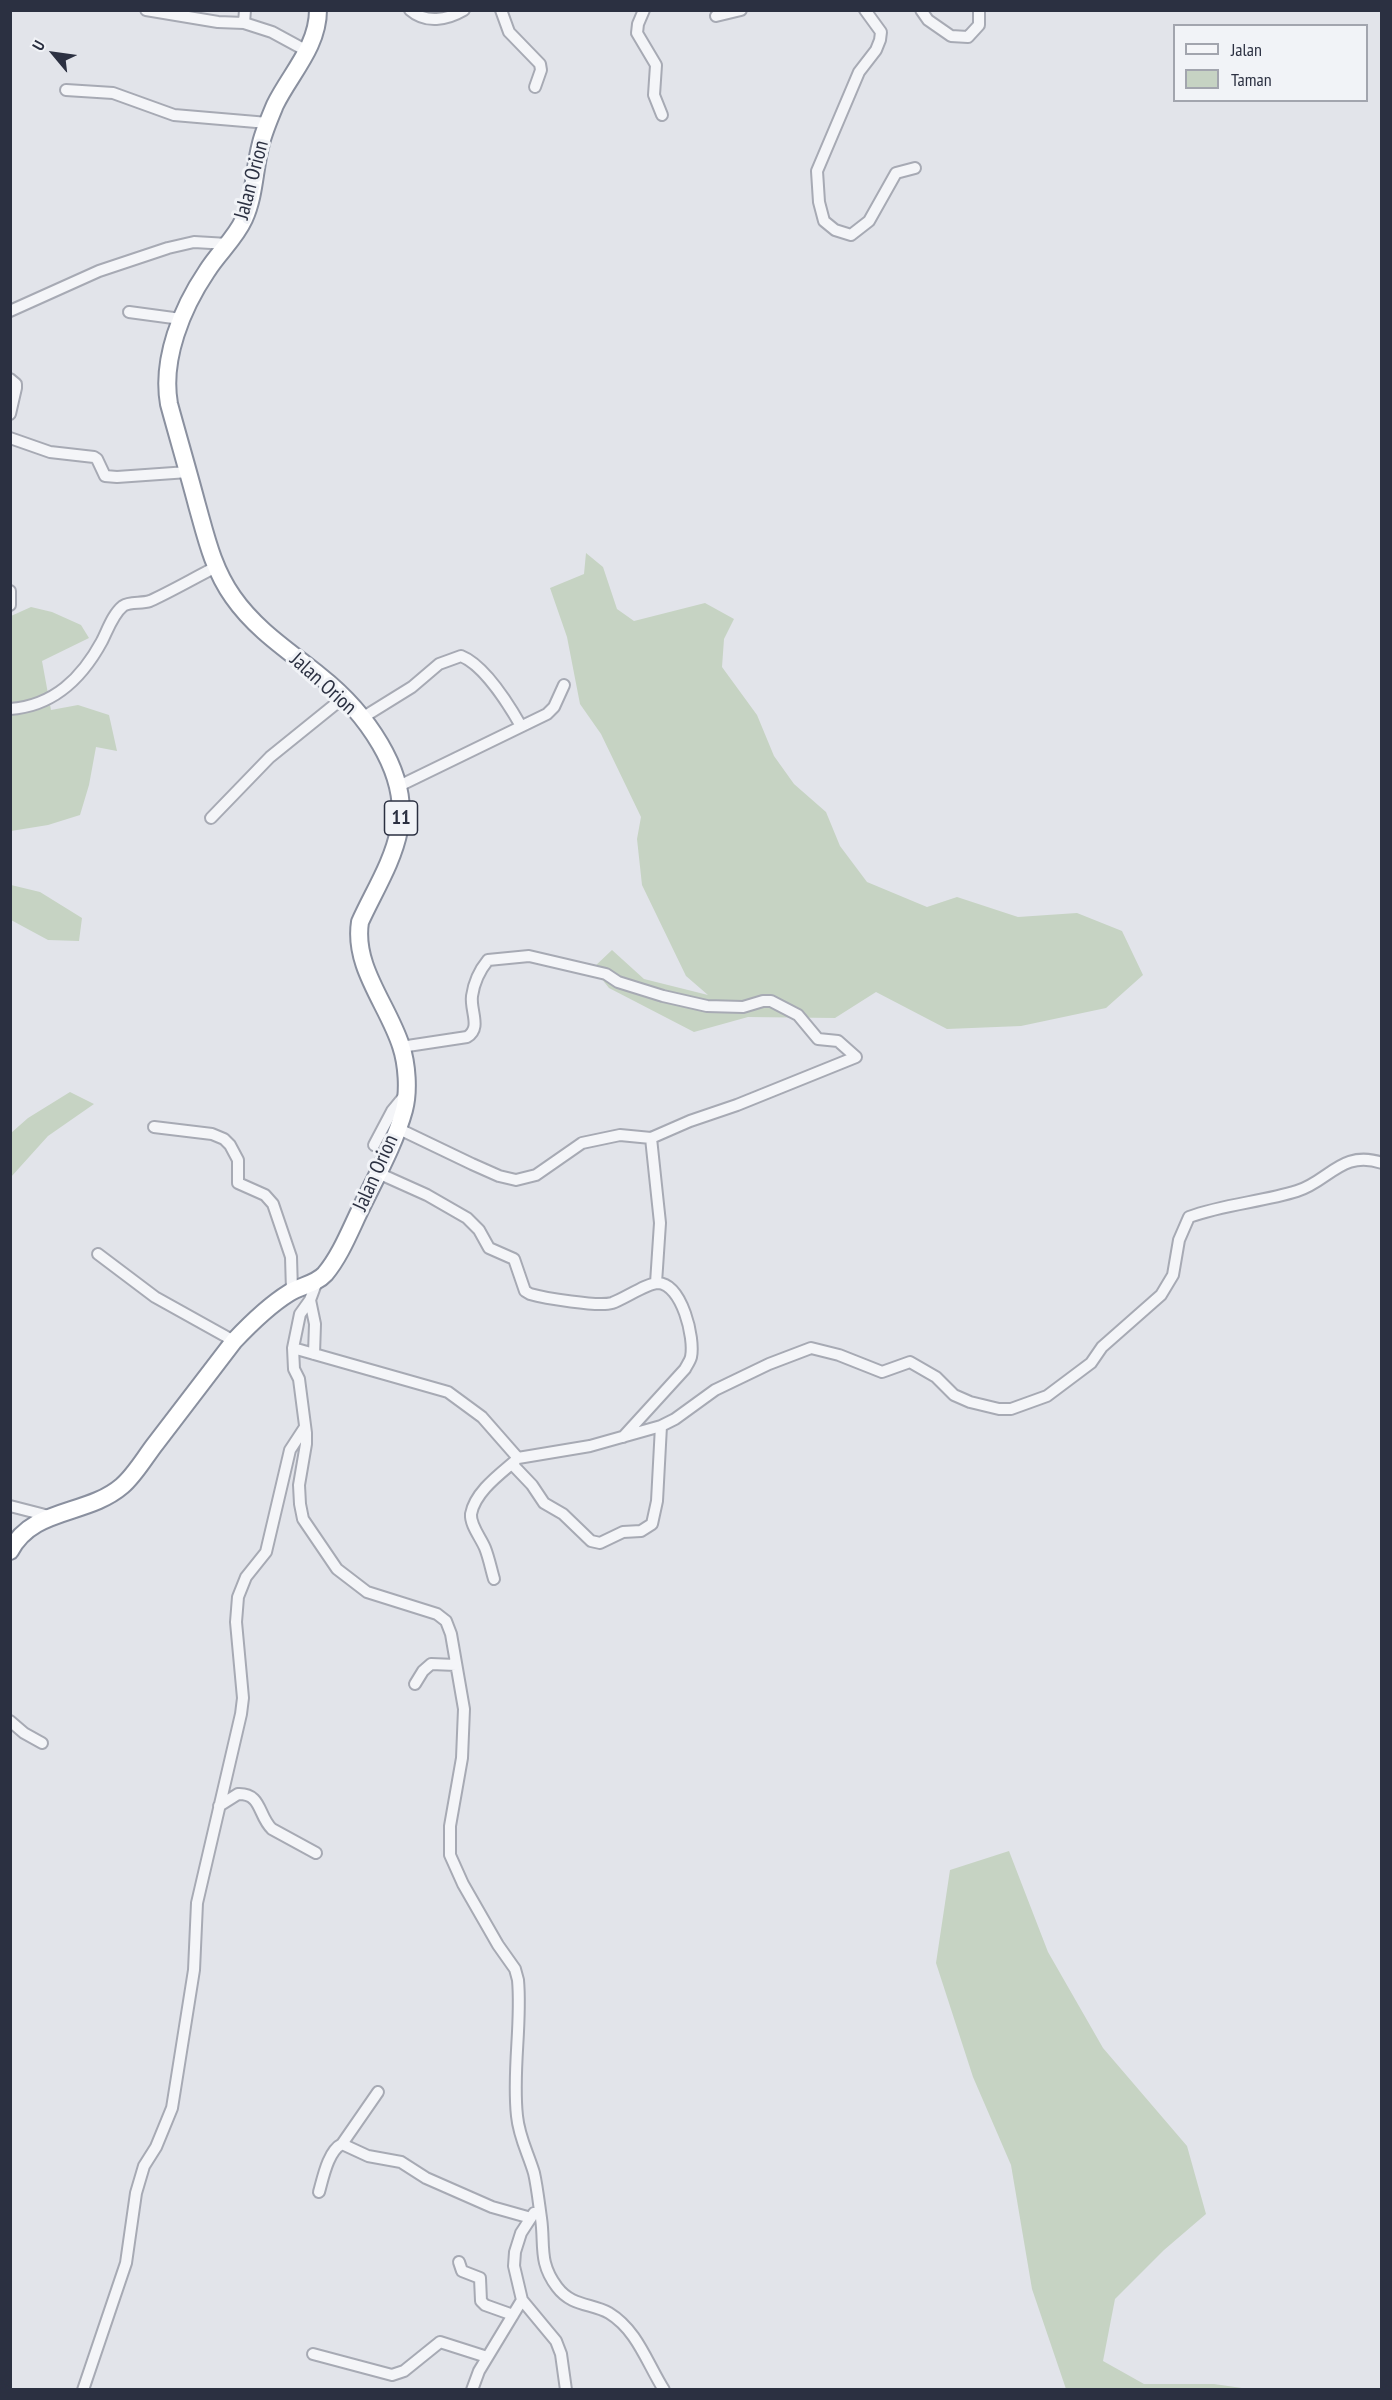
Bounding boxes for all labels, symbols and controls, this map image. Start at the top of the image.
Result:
north arrow [24,24,84,84]
legend [1173,24,1368,102]
text: U [28,37,49,54]
text: Jalan [1231,38,1262,61]
text: Taman [1231,68,1272,91]
street label: Jalan Orion [229,138,275,222]
street label: Jalan Orion [285,648,361,720]
road number: 11 [384,801,418,835]
street label: Jalan Orion [348,1131,404,1215]

